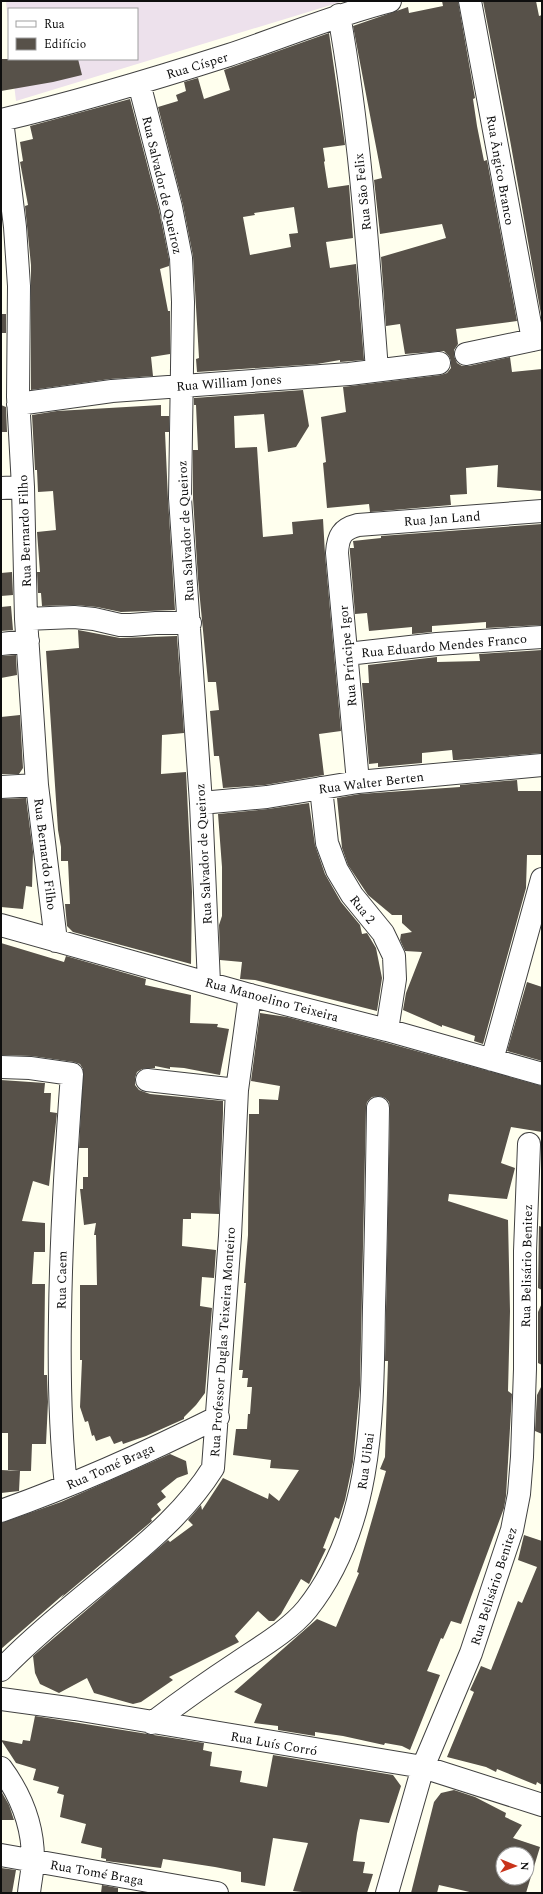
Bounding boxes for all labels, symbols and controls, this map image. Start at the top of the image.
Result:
legend [8,8,138,60]
text: Rua [44,15,65,34]
text: Edifício [44,35,86,54]
street label: Rua Císper [164,47,231,85]
street label: Rua Salvador de Queiroz [136,114,188,256]
street label: Rua Ãngico Branco [480,114,520,227]
street label: Rua São Felix [349,152,377,231]
street label: Rua William Jones [176,369,283,397]
street label: Rua Salvador de Queiroz [172,460,200,602]
street label: Rua Bernardo Filho [13,474,37,588]
street label: Rua Jan Land [403,506,481,532]
street label: Rua Príncipe Igor [334,604,362,708]
street label: Rua Eduardo Mendes Franco [360,629,528,663]
street label: Rua Walter Berten [317,767,425,799]
street label: Rua Salvador de Queiroz [190,783,218,925]
street label: Rua Bernardo Filho [28,797,62,911]
street label: Rua 2 [344,891,380,928]
street label: Rua Manoelino Teixeira [203,972,341,1028]
street label: Rua Belisário Benitez [516,1204,538,1328]
street label: Rua Professor Duglas Teixeira Monteiro [205,1226,241,1458]
street label: Rua Caem [51,1250,73,1310]
street label: Rua Uibai [352,1431,380,1491]
street label: Rua Tomé Braga [63,1438,158,1495]
street label: Rua Belisário Benitez [465,1524,523,1648]
street label: Rua Luís Corró [229,1727,319,1761]
north arrow [495,1846,535,1886]
street label: Rua Tomé Braga [48,1855,146,1891]
text: N [516,1862,533,1871]

